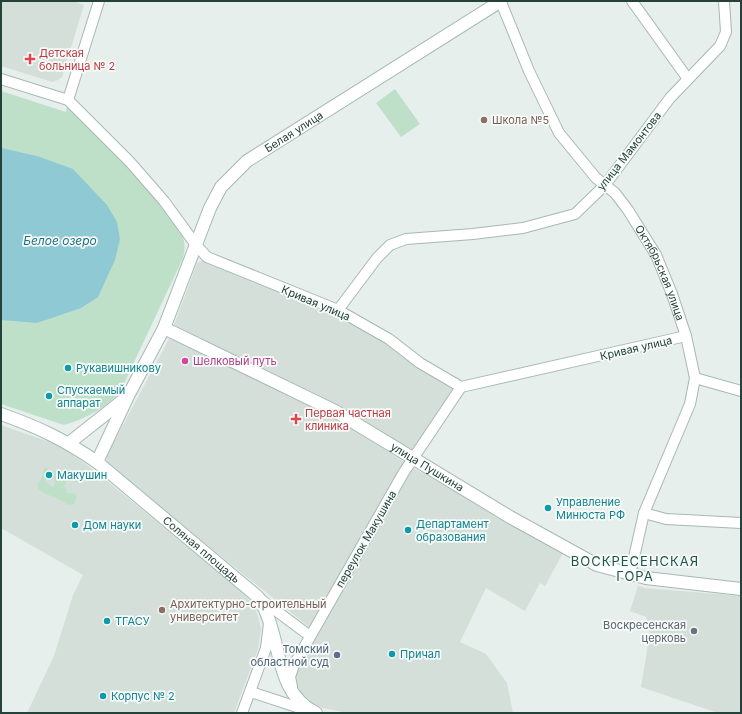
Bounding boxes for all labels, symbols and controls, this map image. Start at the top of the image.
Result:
place label: Детская больница № 2 [39,46,115,73]
marker: Детская больница № 2 [24,53,36,65]
street label: Белая улица [262,108,326,155]
street label: улица Мамонтова [594,109,664,193]
place label: Школа №5 [492,113,549,127]
marker: Школа №5 [479,115,489,125]
street label: Октябрьская улица [632,222,687,322]
water label: Белое озеро [23,233,97,248]
street label: Кривая улица [279,282,353,324]
street label: Кривая улица [599,333,673,363]
place label: Шелковый путь [193,354,277,368]
marker: Шелковый путь [180,356,190,366]
place label: Рукавишникову [76,361,161,375]
marker: Рукавишникову [63,363,73,373]
place label: Спускаемый аппарат [57,383,125,410]
marker: Спускаемый аппарат [44,391,54,401]
place label: Первая частная клиника [305,406,391,433]
marker: Первая частная клиника [290,413,302,425]
street label: улица Пушкина [388,439,466,494]
place label: Макушин [57,468,107,482]
marker: Макушин [44,470,54,480]
street label: переулок Макушина [332,488,400,590]
place label: Управление Минюста РФ [556,495,625,522]
marker: Управление Минюста РФ [543,503,553,513]
street label: Соляная площадь [160,513,243,586]
place label: Департамент образования [416,517,489,544]
place label: Дом науки [83,518,141,532]
marker: Дом науки [70,520,80,530]
marker: Департамент образования [403,525,413,535]
district label: ВОСКРЕСЕНСКАЯ ГОРА [571,553,699,584]
place label: Архитектурно-строительный университет [170,597,327,624]
marker: Архитектурно-строительный университет [157,605,167,615]
place label: ТГАСУ [115,614,150,628]
marker: ТГАСУ [102,616,112,626]
place label: Воскресенская церковь [603,618,686,645]
marker: Воскресенская церковь [689,626,699,636]
place label: Томский областной суд [250,642,329,669]
place label: Причал [400,647,440,661]
marker: Причал [387,649,397,659]
marker: Томский областной суд [332,650,342,660]
place label: Корпус № 2 [111,689,175,703]
marker: Корпус № 2 [98,691,108,701]

